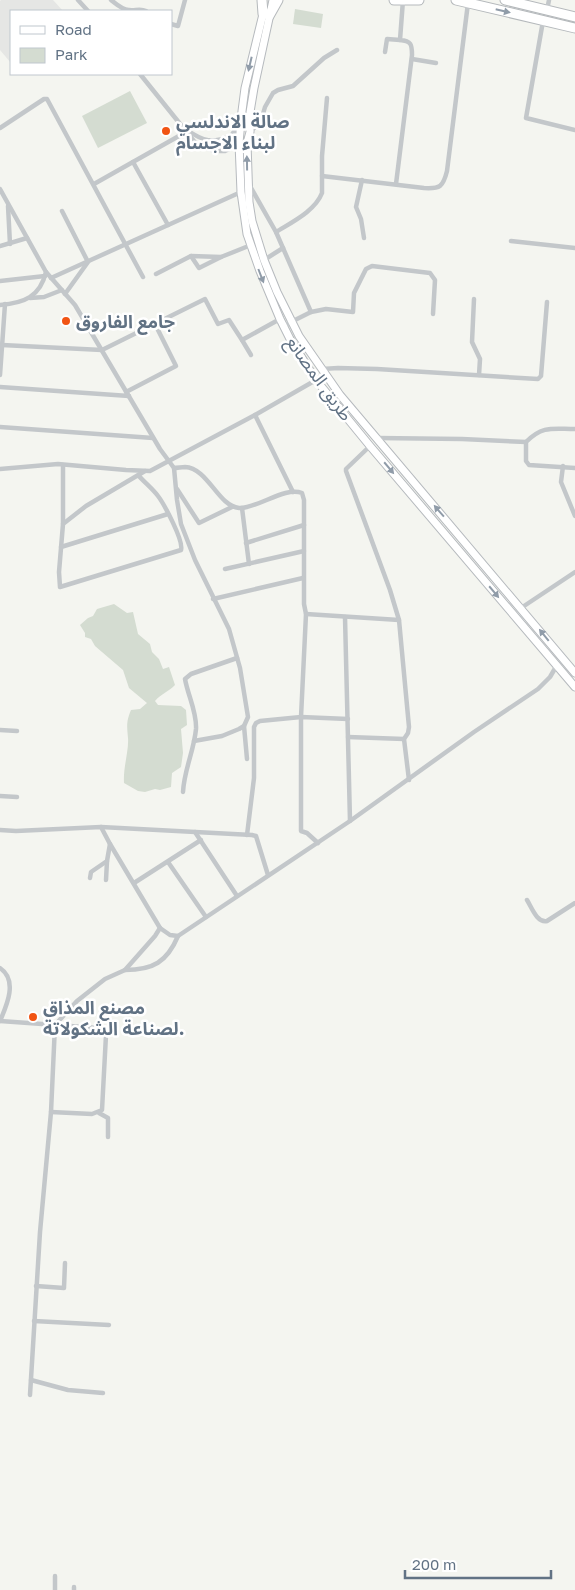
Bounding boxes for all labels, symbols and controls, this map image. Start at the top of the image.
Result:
one-way arrow [496,7,511,15]
legend [10,10,172,75]
text: Road [55,20,92,38]
text: Park [55,45,88,63]
one-way arrow [246,57,254,72]
place label: صالة الاندلسي لبناء الاجسام [176,110,289,156]
marker: صالة الاندلسي لبناء الاجسام [160,125,172,137]
one-way arrow [243,155,251,171]
one-way arrow [258,268,265,283]
place label: جامع الفاروق [76,310,175,335]
marker: جامع الفاروق [60,315,72,327]
street label: طريق المصانع [279,331,358,427]
one-way arrow [383,462,394,474]
one-way arrow [433,506,445,518]
one-way arrow [489,585,500,598]
one-way arrow [538,629,549,642]
place label: مصنع المذاق لصناعة الشكولاتة. [43,996,184,1039]
marker: مصنع المذاق لصناعة الشكولاتة. [27,1011,39,1023]
scale bar [405,1548,551,1580]
text: 200 m [412,1555,456,1573]

